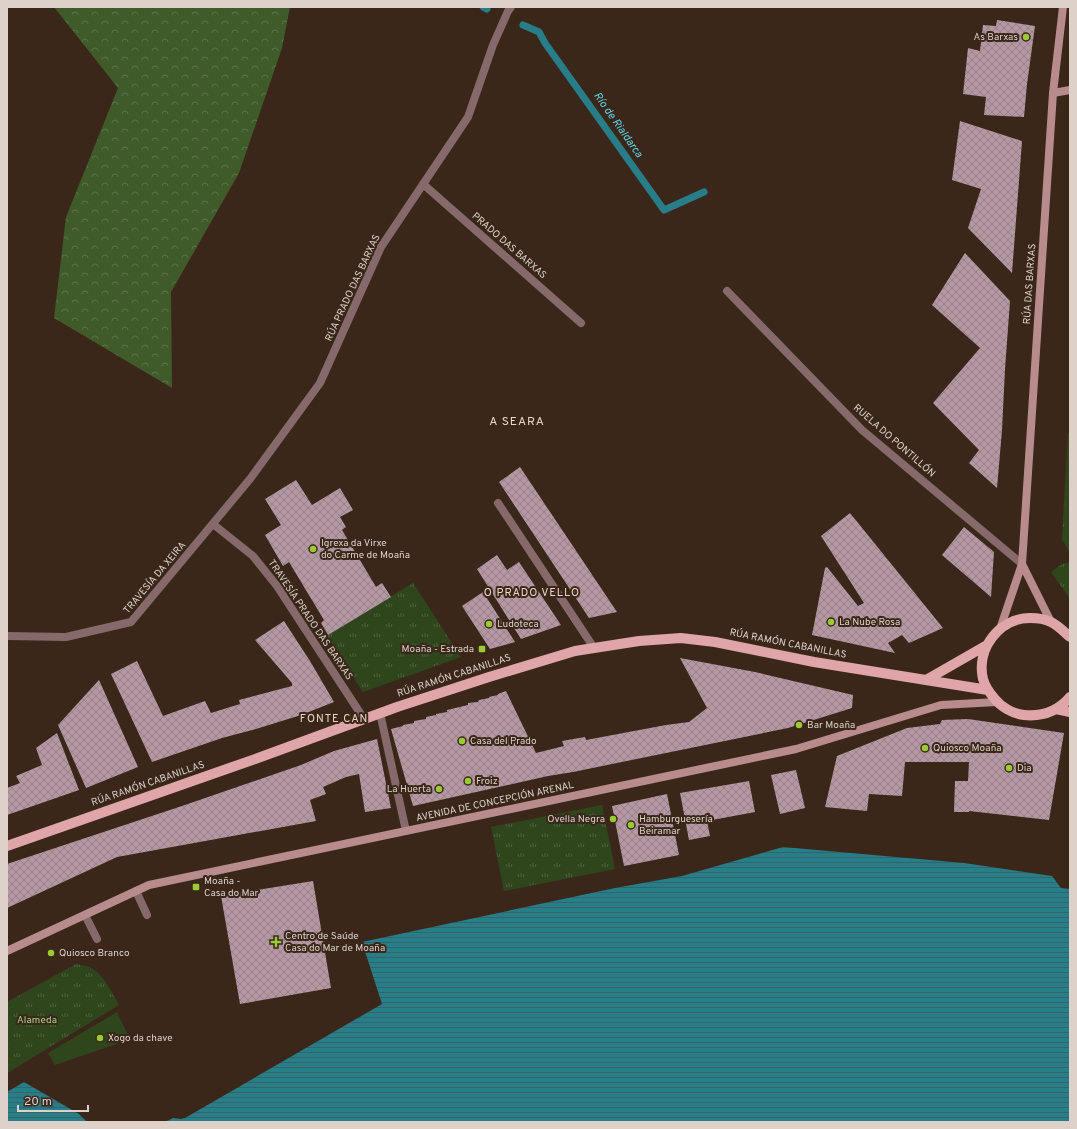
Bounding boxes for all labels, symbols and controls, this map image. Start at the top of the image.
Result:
place label: As Barxas [974,31,1018,44]
marker: As Barxas [1021,32,1031,42]
water label: Río de Rialdarca [590,90,646,161]
street label: PRADO DAS BARXAS [469,210,549,282]
street label: RÚA PRADO DAS BARXAS [322,232,384,344]
street label: RÚA DAS BARXAS [1021,243,1039,325]
street label: RUELA DO PONTILLÓN [850,402,938,480]
district label: A SEARA [489,414,545,430]
place label: Igrexa da Virxe do Carme de Moaña [321,537,410,562]
street label: TRAVESÍA DA XEIRA [121,539,189,617]
marker: Igrexa da Virxe do Carme de Moaña [308,544,318,554]
street label: TRAVESÍA PRADO DAS BARXAS [265,557,355,683]
district label: O PRADO VELLO [484,586,580,600]
place label: La Nube Rosa [839,616,900,629]
marker: La Nube Rosa [826,617,836,627]
place label: Ludoteca [497,618,539,631]
marker: Ludoteca [484,619,494,629]
street label: RÚA RAMÓN CABANILLAS [728,626,848,662]
place label: Moaña - Estrada [401,643,474,656]
marker: Moaña - Estrada [477,644,487,654]
street label: RÚA RAMÓN CABANILLAS [395,651,513,701]
district label: FONTE CAN [300,712,368,726]
place label: Bar Moaña [807,719,855,732]
marker: Bar Moaña [794,720,804,730]
place label: Casa del Prado [470,735,537,748]
marker: Casa del Prado [457,736,467,746]
place label: Quiosco Moaña [933,742,1002,755]
marker: Quiosco Moaña [920,743,930,753]
street label: RÚA RAMÓN CABANILLAS [90,758,206,810]
place label: Dia [1017,762,1032,775]
marker: Dia [1004,763,1014,773]
place label: Froiz [476,775,498,788]
marker: Froiz [463,776,473,786]
street label: AVENIDA DE CONCEPCIÓN ARENAL [415,779,576,825]
place label: La Huerta [387,783,431,796]
marker: La Huerta [434,784,444,794]
place label: Ovella Negra [547,813,605,826]
place label: Hamburguesería Beiramar [639,813,713,838]
marker: Ovella Negra [608,814,618,824]
marker: Hamburguesería Beiramar [626,820,636,830]
place label: Moaña - Casa do Mar [204,875,259,900]
marker: Moaña - Casa do Mar [191,882,201,892]
place label: Centro de Saúde Casa do Mar de Moaña [285,930,385,955]
marker: Centro de Saúde Casa do Mar de Moaña [270,936,282,948]
place label: Quiosco Branco [59,947,130,960]
marker: Quiosco Branco [46,948,56,958]
park label: Alameda [17,1014,57,1027]
place label: Xogo da chave [108,1032,173,1045]
marker: Xogo da chave [95,1033,105,1043]
scale bar [18,1087,88,1113]
text: 20 m [24,1094,52,1110]

